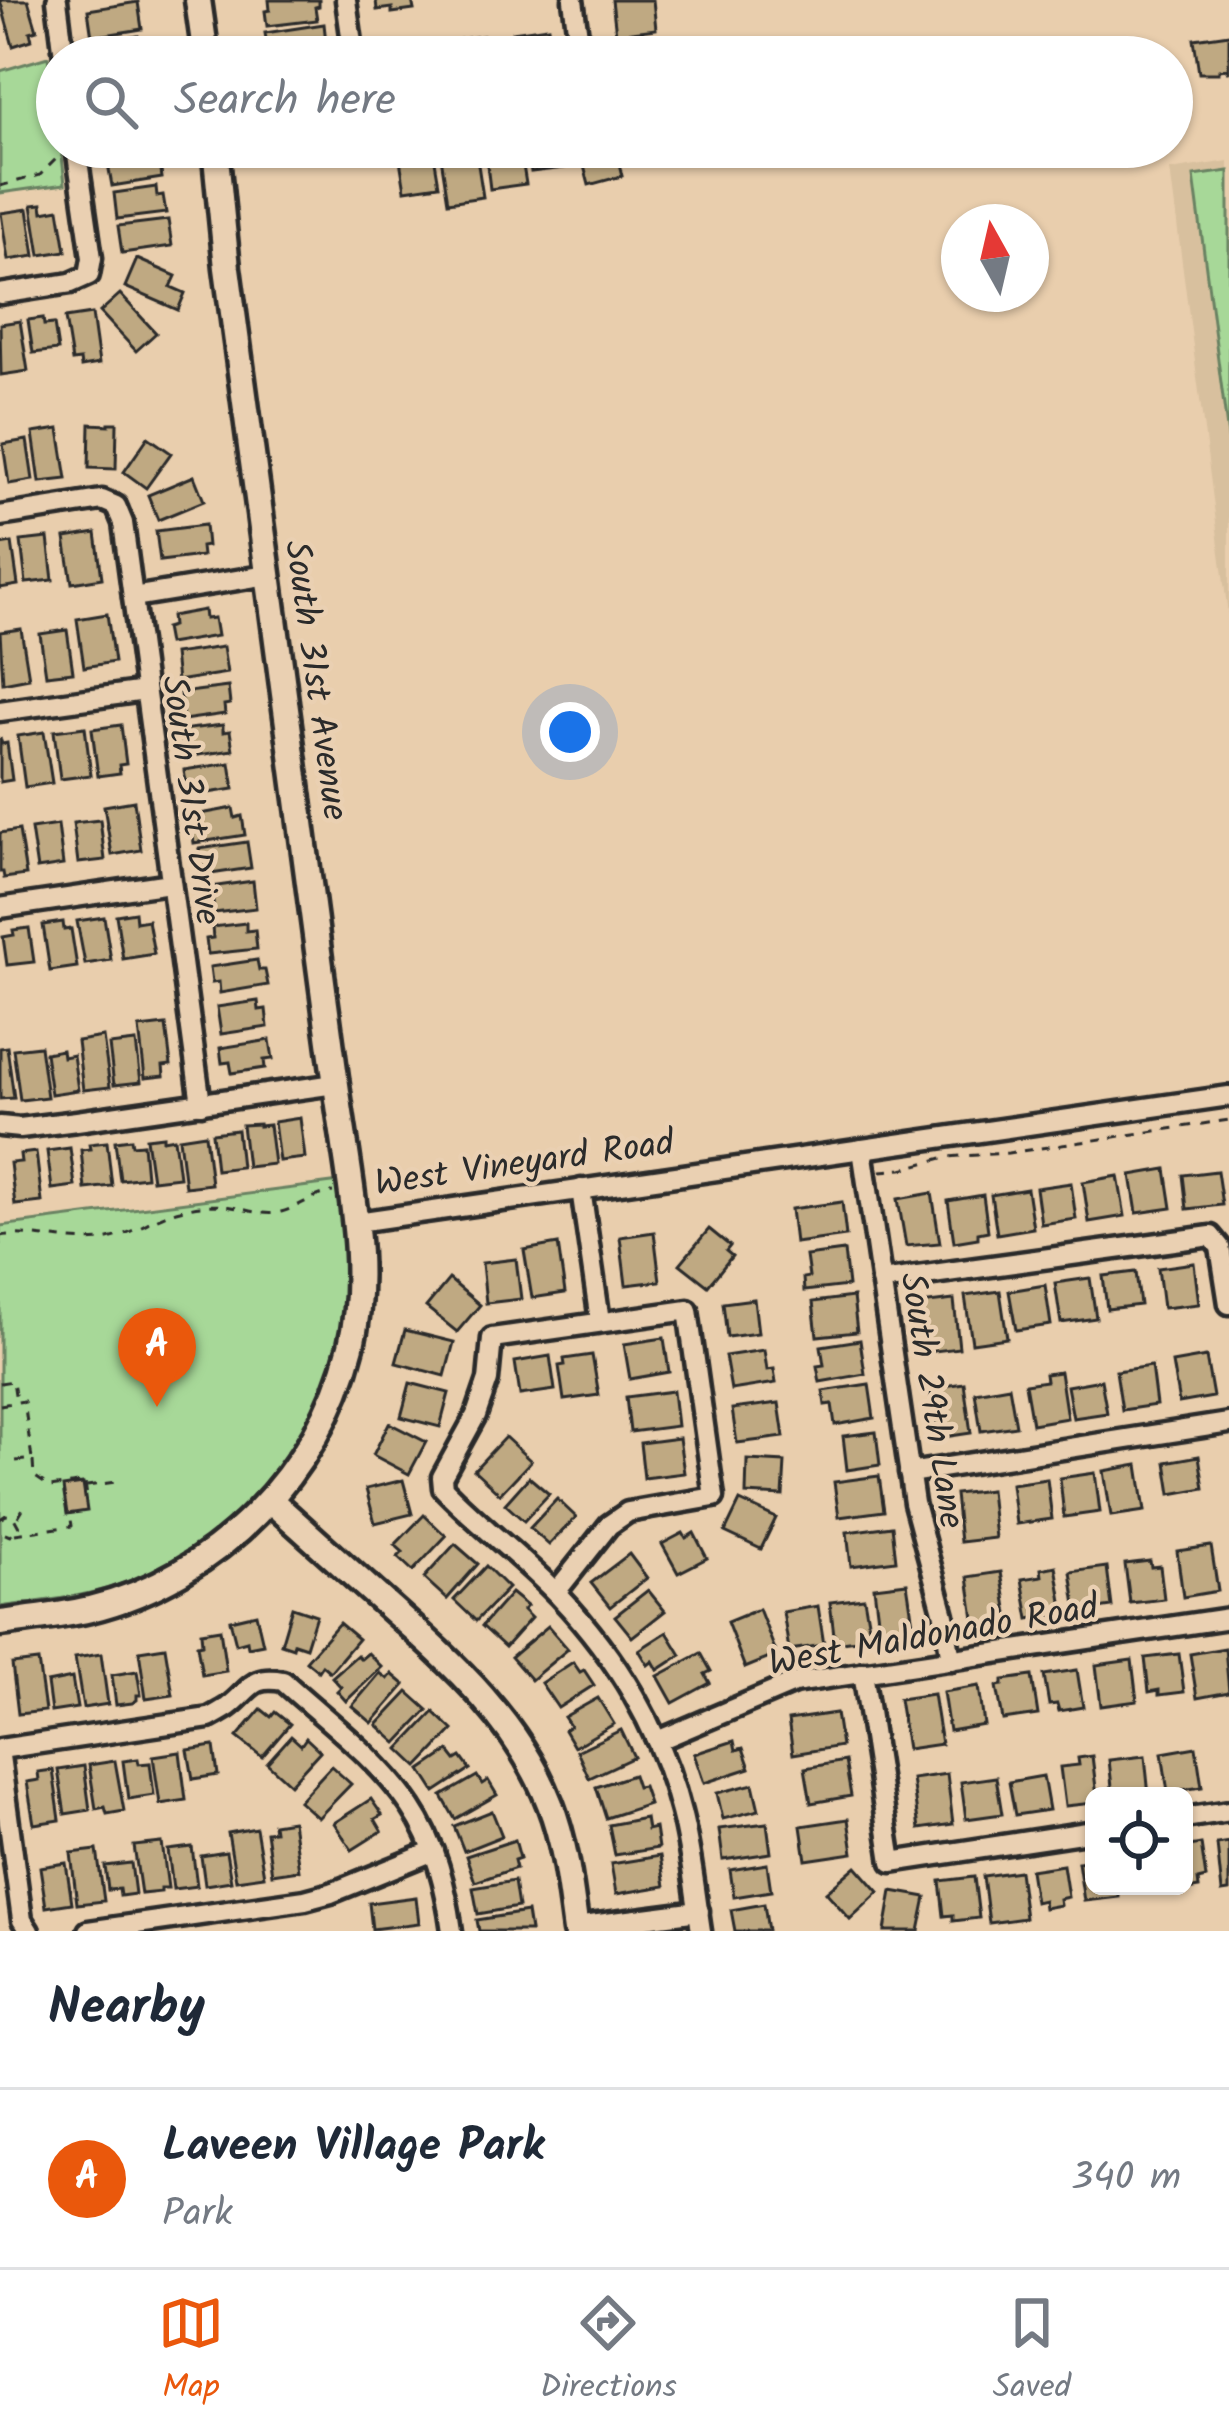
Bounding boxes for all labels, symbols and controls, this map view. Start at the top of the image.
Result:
search box [36,36,1193,168]
text: Search here [174,66,396,138]
icon: search [78,69,144,135]
north arrow [941,204,1049,312]
street label: South 31st Avenue [267,537,362,824]
street label: South 31st Drive [144,672,235,929]
your location [540,702,600,762]
street label: West Vineyard Road [371,1115,679,1214]
street label: South 29th Lane [882,1268,979,1533]
pin: A [118,1308,196,1407]
street label: West Maldonado Road [764,1579,1104,1693]
map controls [1085,1787,1193,1895]
button: locate [1085,1787,1193,1895]
text: Nearby [48,1969,205,2050]
text: Laveen Village Park [162,2112,544,2184]
text: A [75,2148,99,2210]
text: 340 m [1071,2148,1181,2210]
text: Park [162,2184,233,2246]
tab: Map [158,2290,224,2415]
tab: Directions [540,2290,677,2415]
tab: Saved [993,2290,1071,2415]

